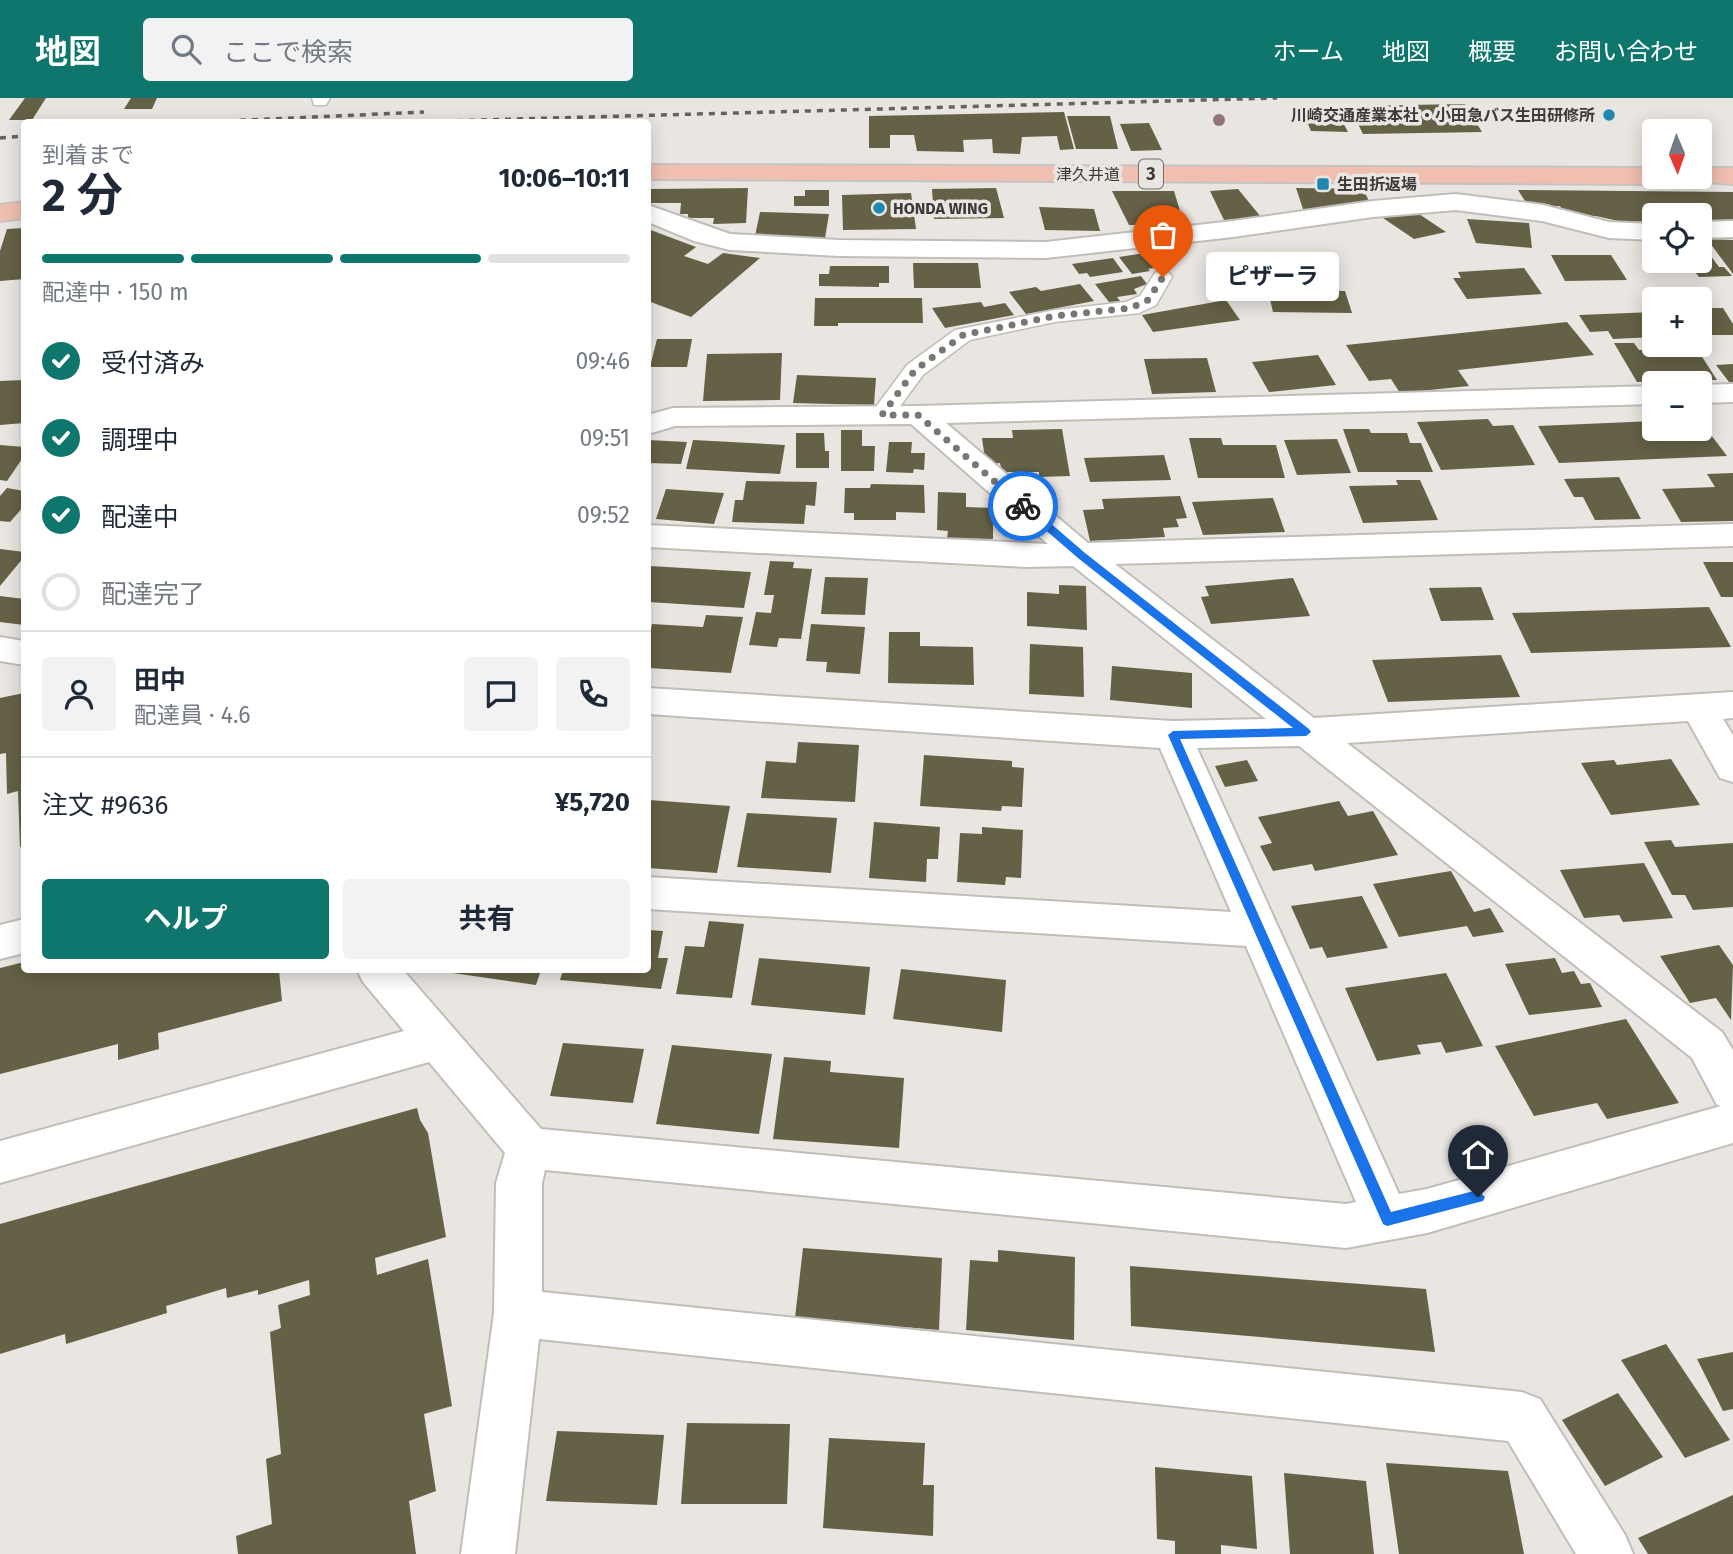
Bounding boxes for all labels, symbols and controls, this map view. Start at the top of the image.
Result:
search box [143,18,633,81]
icon: search [167,30,205,68]
text: 地図 [35,32,101,72]
text: ここで検索 [223,37,353,68]
text: ホーム [1273,38,1344,66]
text: 地図 [1382,38,1430,66]
text: 概要 [1468,38,1516,66]
text: お問い合わせ [1554,38,1698,66]
place label: 川崎交通産業本社・小田急バス生田研修所 [1291,106,1595,125]
marker: 川崎交通産業本社・小田急バス生田研修所 [1601,107,1617,123]
north arrow [1642,119,1712,189]
map controls [1642,119,1712,441]
text: 到着まで [42,141,134,169]
road number: 3 [1139,160,1163,188]
text: 10:06–10:11 [499,163,630,194]
street label: 津久井道 [1056,165,1120,184]
text: 2 分 [42,168,123,223]
place label: 生田折返場 [1337,175,1417,194]
marker: 生田折返場 [1315,176,1331,192]
place label: HONDA WING [893,199,988,218]
marker: HONDA WING [871,200,887,216]
button: locate [1642,203,1712,273]
pin [1133,205,1193,277]
icon: bag [1144,216,1182,254]
callout: ピザーラ [1205,252,1338,302]
text: ピザーラ [1227,262,1319,290]
text: 配達中 · 150 m [42,278,189,306]
button: + [1642,287,1712,357]
icon: check [42,342,80,380]
text: 09:46 [575,347,630,375]
text: 受付済み [101,348,205,379]
button: − [1642,371,1712,441]
icon: check [42,419,80,457]
text: 09:51 [579,424,630,452]
text: 調理中 [101,425,179,456]
courier [988,471,1058,541]
icon: bike [1004,487,1042,525]
icon: check [42,496,80,534]
text: 09:52 [577,501,630,529]
text: 配達中 [101,502,179,533]
text: 配達完了 [101,579,205,610]
button: person [42,657,116,731]
button: chat [464,657,538,731]
button: phone [556,657,630,731]
text: 田中 [134,665,186,696]
text: 配達員 · 4.6 [134,701,251,729]
text: ¥5,720 [555,787,630,818]
text: 注文 #9636 [42,790,168,821]
button: ヘルプ [42,879,329,959]
button: 共有 [343,879,630,959]
pin [1448,1125,1508,1197]
icon: home [1459,1136,1497,1174]

